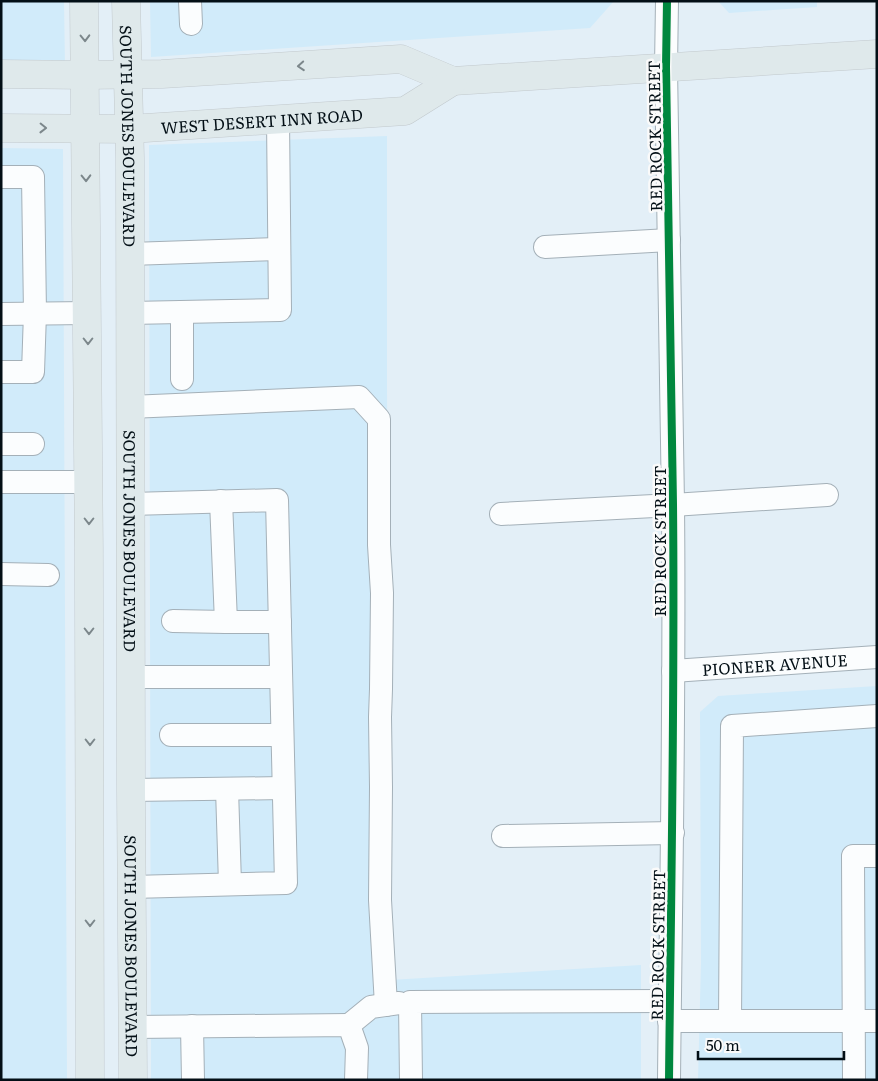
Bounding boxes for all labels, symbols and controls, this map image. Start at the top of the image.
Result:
street label: SOUTH JONES BOULEVARD [115,25,142,247]
one-way arrow [80,35,90,43]
one-way arrow [297,60,305,71]
street label: RED ROCK STREET [641,60,667,212]
street label: WEST DESERT INN ROAD [160,102,364,139]
one-way arrow [40,123,48,133]
one-way arrow [81,174,91,182]
one-way arrow [83,337,93,345]
street label: SOUTH JONES BOULEVARD [118,430,143,652]
street label: RED ROCK STREET [647,465,671,617]
one-way arrow [84,517,94,525]
one-way arrow [84,627,94,635]
street label: PIONEER AVENUE [701,647,848,681]
one-way arrow [85,738,95,746]
street label: SOUTH JONES BOULEVARD [119,835,145,1057]
street label: RED ROCK STREET [644,869,670,1021]
one-way arrow [85,920,95,927]
scale bar [698,1028,844,1060]
text: 50 m [706,1033,740,1056]

